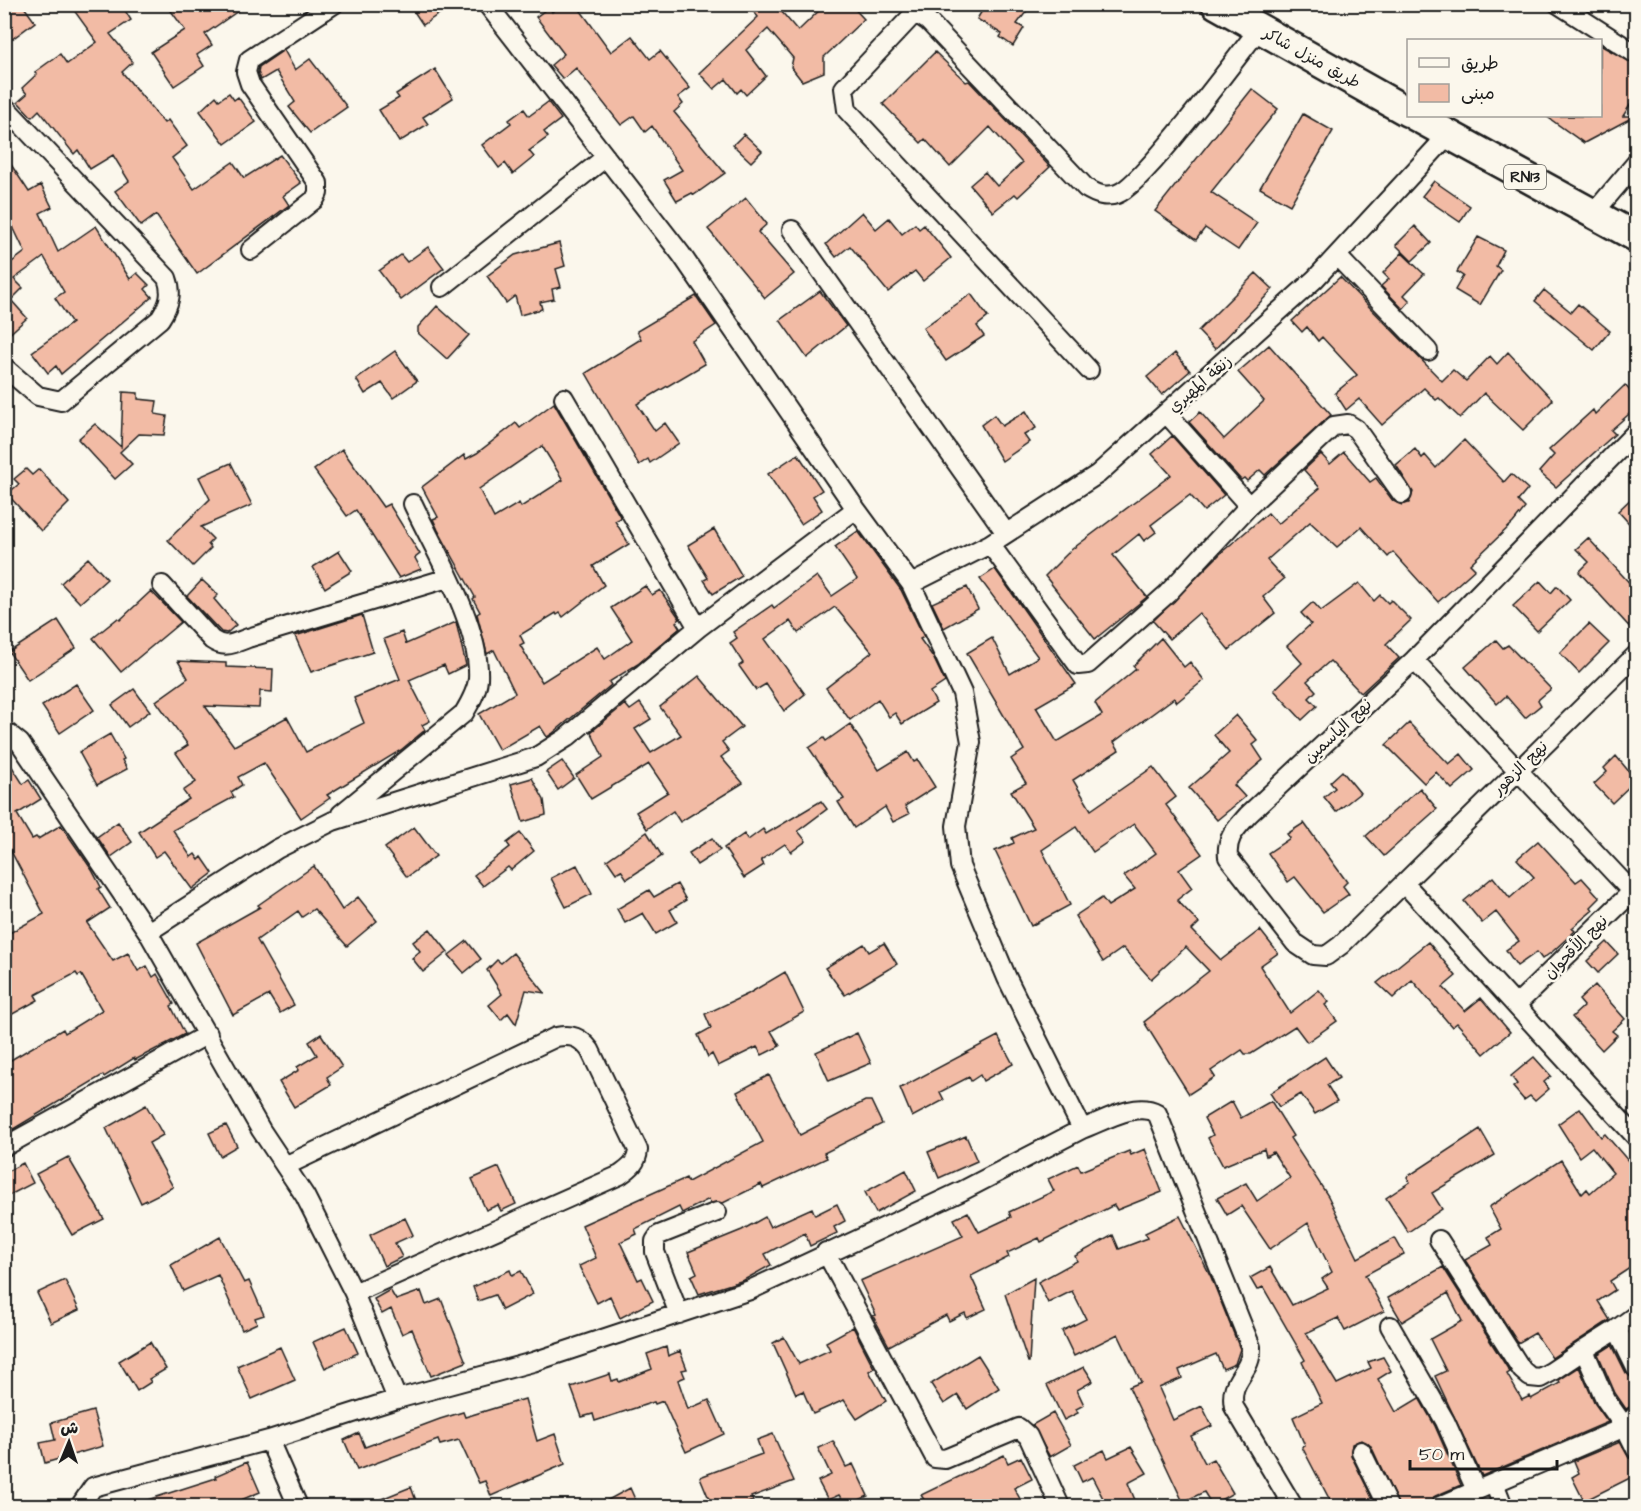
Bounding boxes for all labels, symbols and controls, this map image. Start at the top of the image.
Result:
street label: طريق منزل شاكر [1258,21,1364,94]
legend [1407,39,1602,117]
text: طريق [1461,51,1499,76]
text: مبنى [1461,81,1495,106]
road number: RN13 [1504,165,1546,189]
street label: زنقة المهيري [1164,350,1236,418]
street label: نهج الياسمين [1299,694,1377,768]
street label: نهج الزهور [1487,736,1553,801]
street label: نهج الأقحوان [1539,910,1613,984]
north arrow [39,1412,99,1472]
text: ش [60,1417,79,1439]
scale bar [1410,1433,1557,1471]
text: 50 m [1419,1442,1464,1467]

